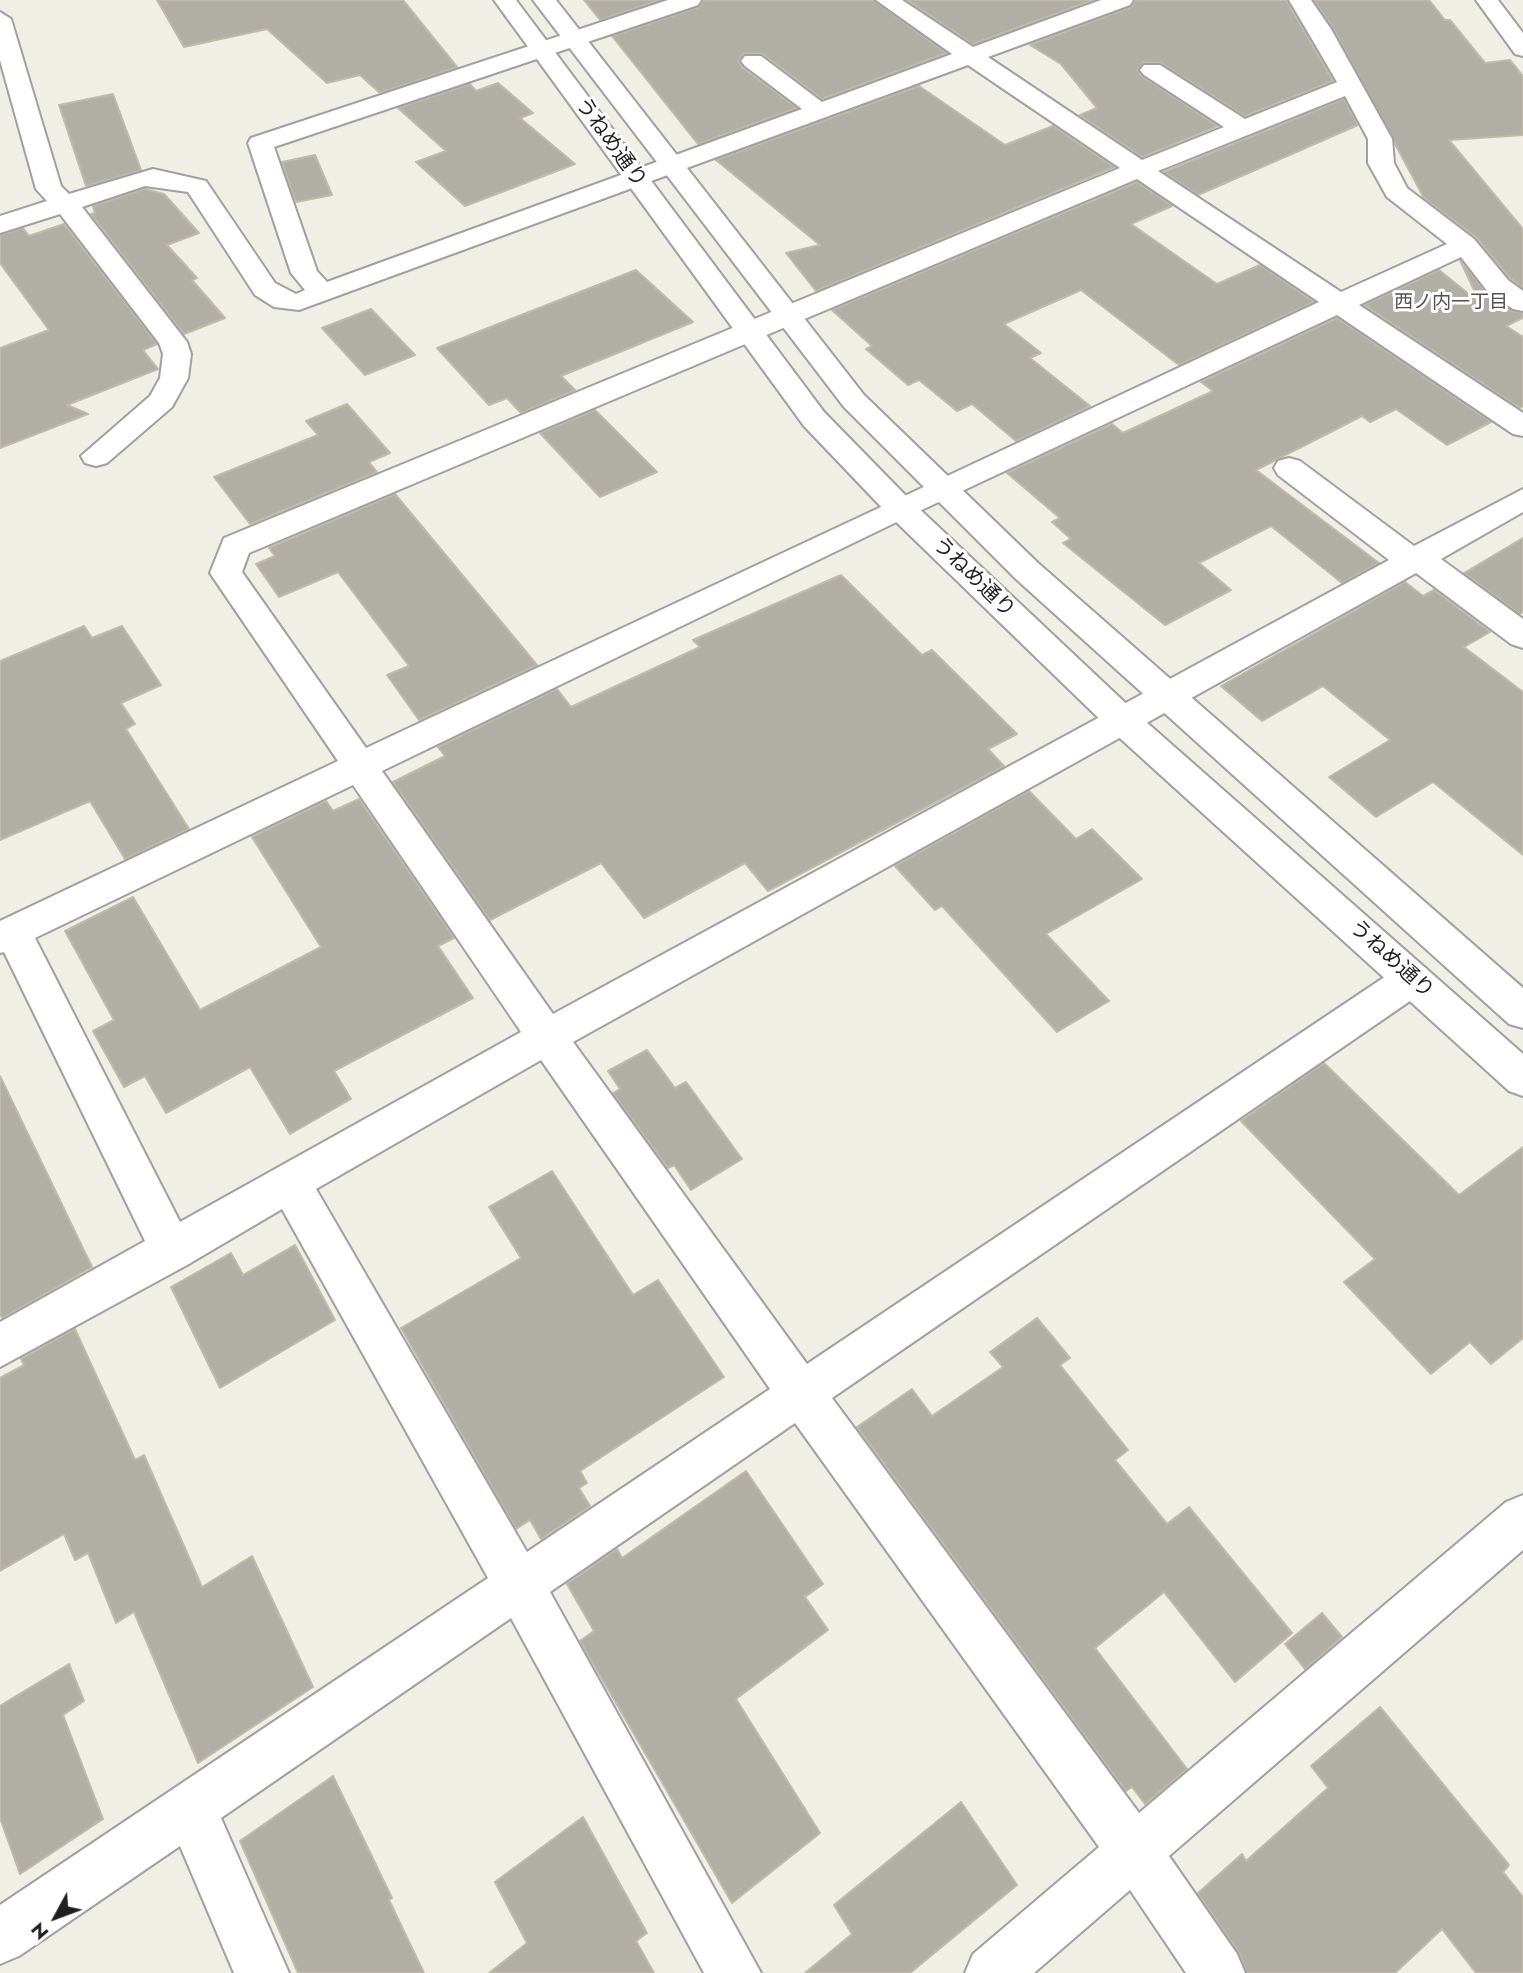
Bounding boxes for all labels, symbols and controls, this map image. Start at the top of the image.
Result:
street label: うねめ通り [569,93,651,193]
district label: 西ノ内一丁目 [1394,292,1508,314]
street label: うねめ通り [926,532,1020,624]
street label: うねめ通り [1344,916,1438,1004]
north arrow [21,1882,91,1952]
text: N [25,1917,55,1946]

